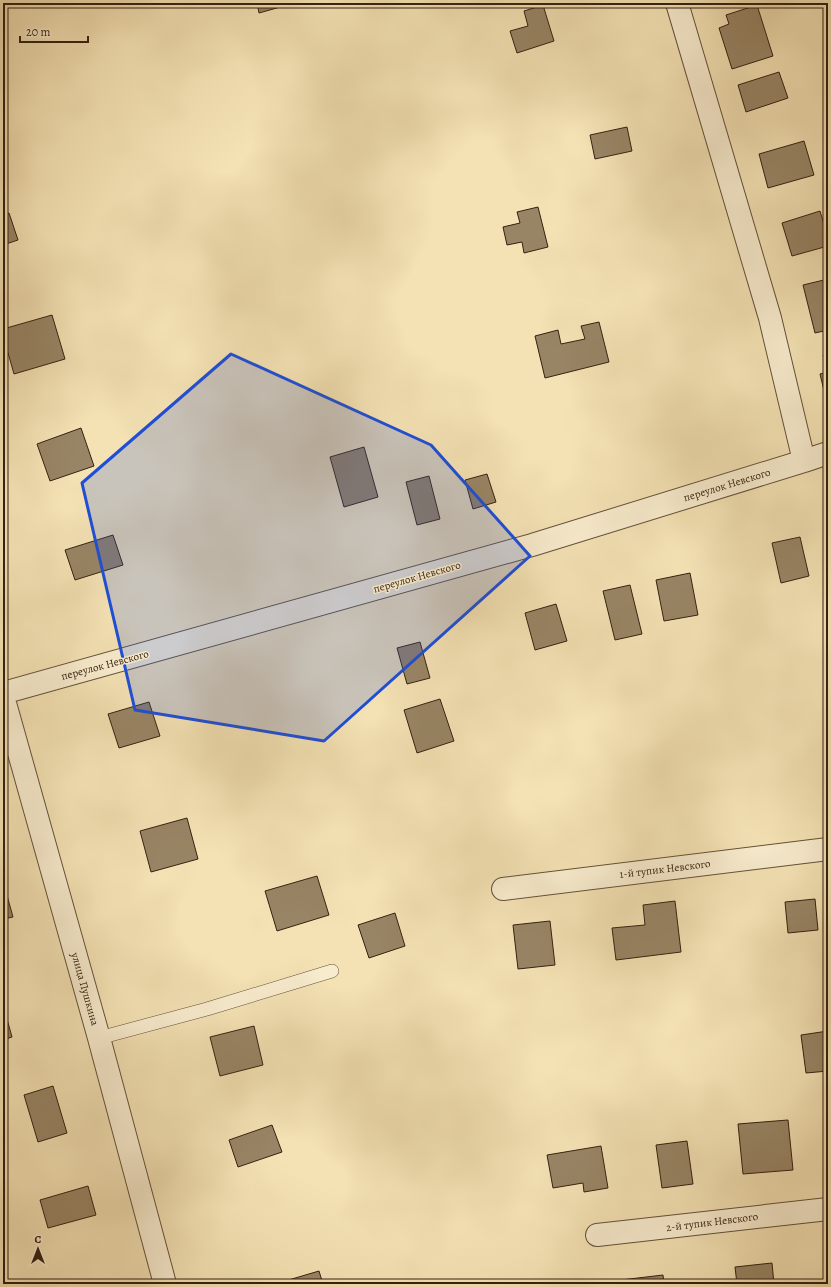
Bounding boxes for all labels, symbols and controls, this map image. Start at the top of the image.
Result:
scale bar [20,18,88,44]
text: 20 m [26,24,50,40]
street label: переулок Невского [682,465,773,505]
street label: переулок Невского [372,557,463,597]
street label: переулок Невского [59,646,151,684]
street label: 1-й тупик Невского [619,856,712,882]
street label: улица Пушкина [67,950,103,1028]
street label: 2-й тупик Невского [665,1209,759,1235]
north arrow [18,1229,58,1269]
text: С [35,1232,42,1247]

